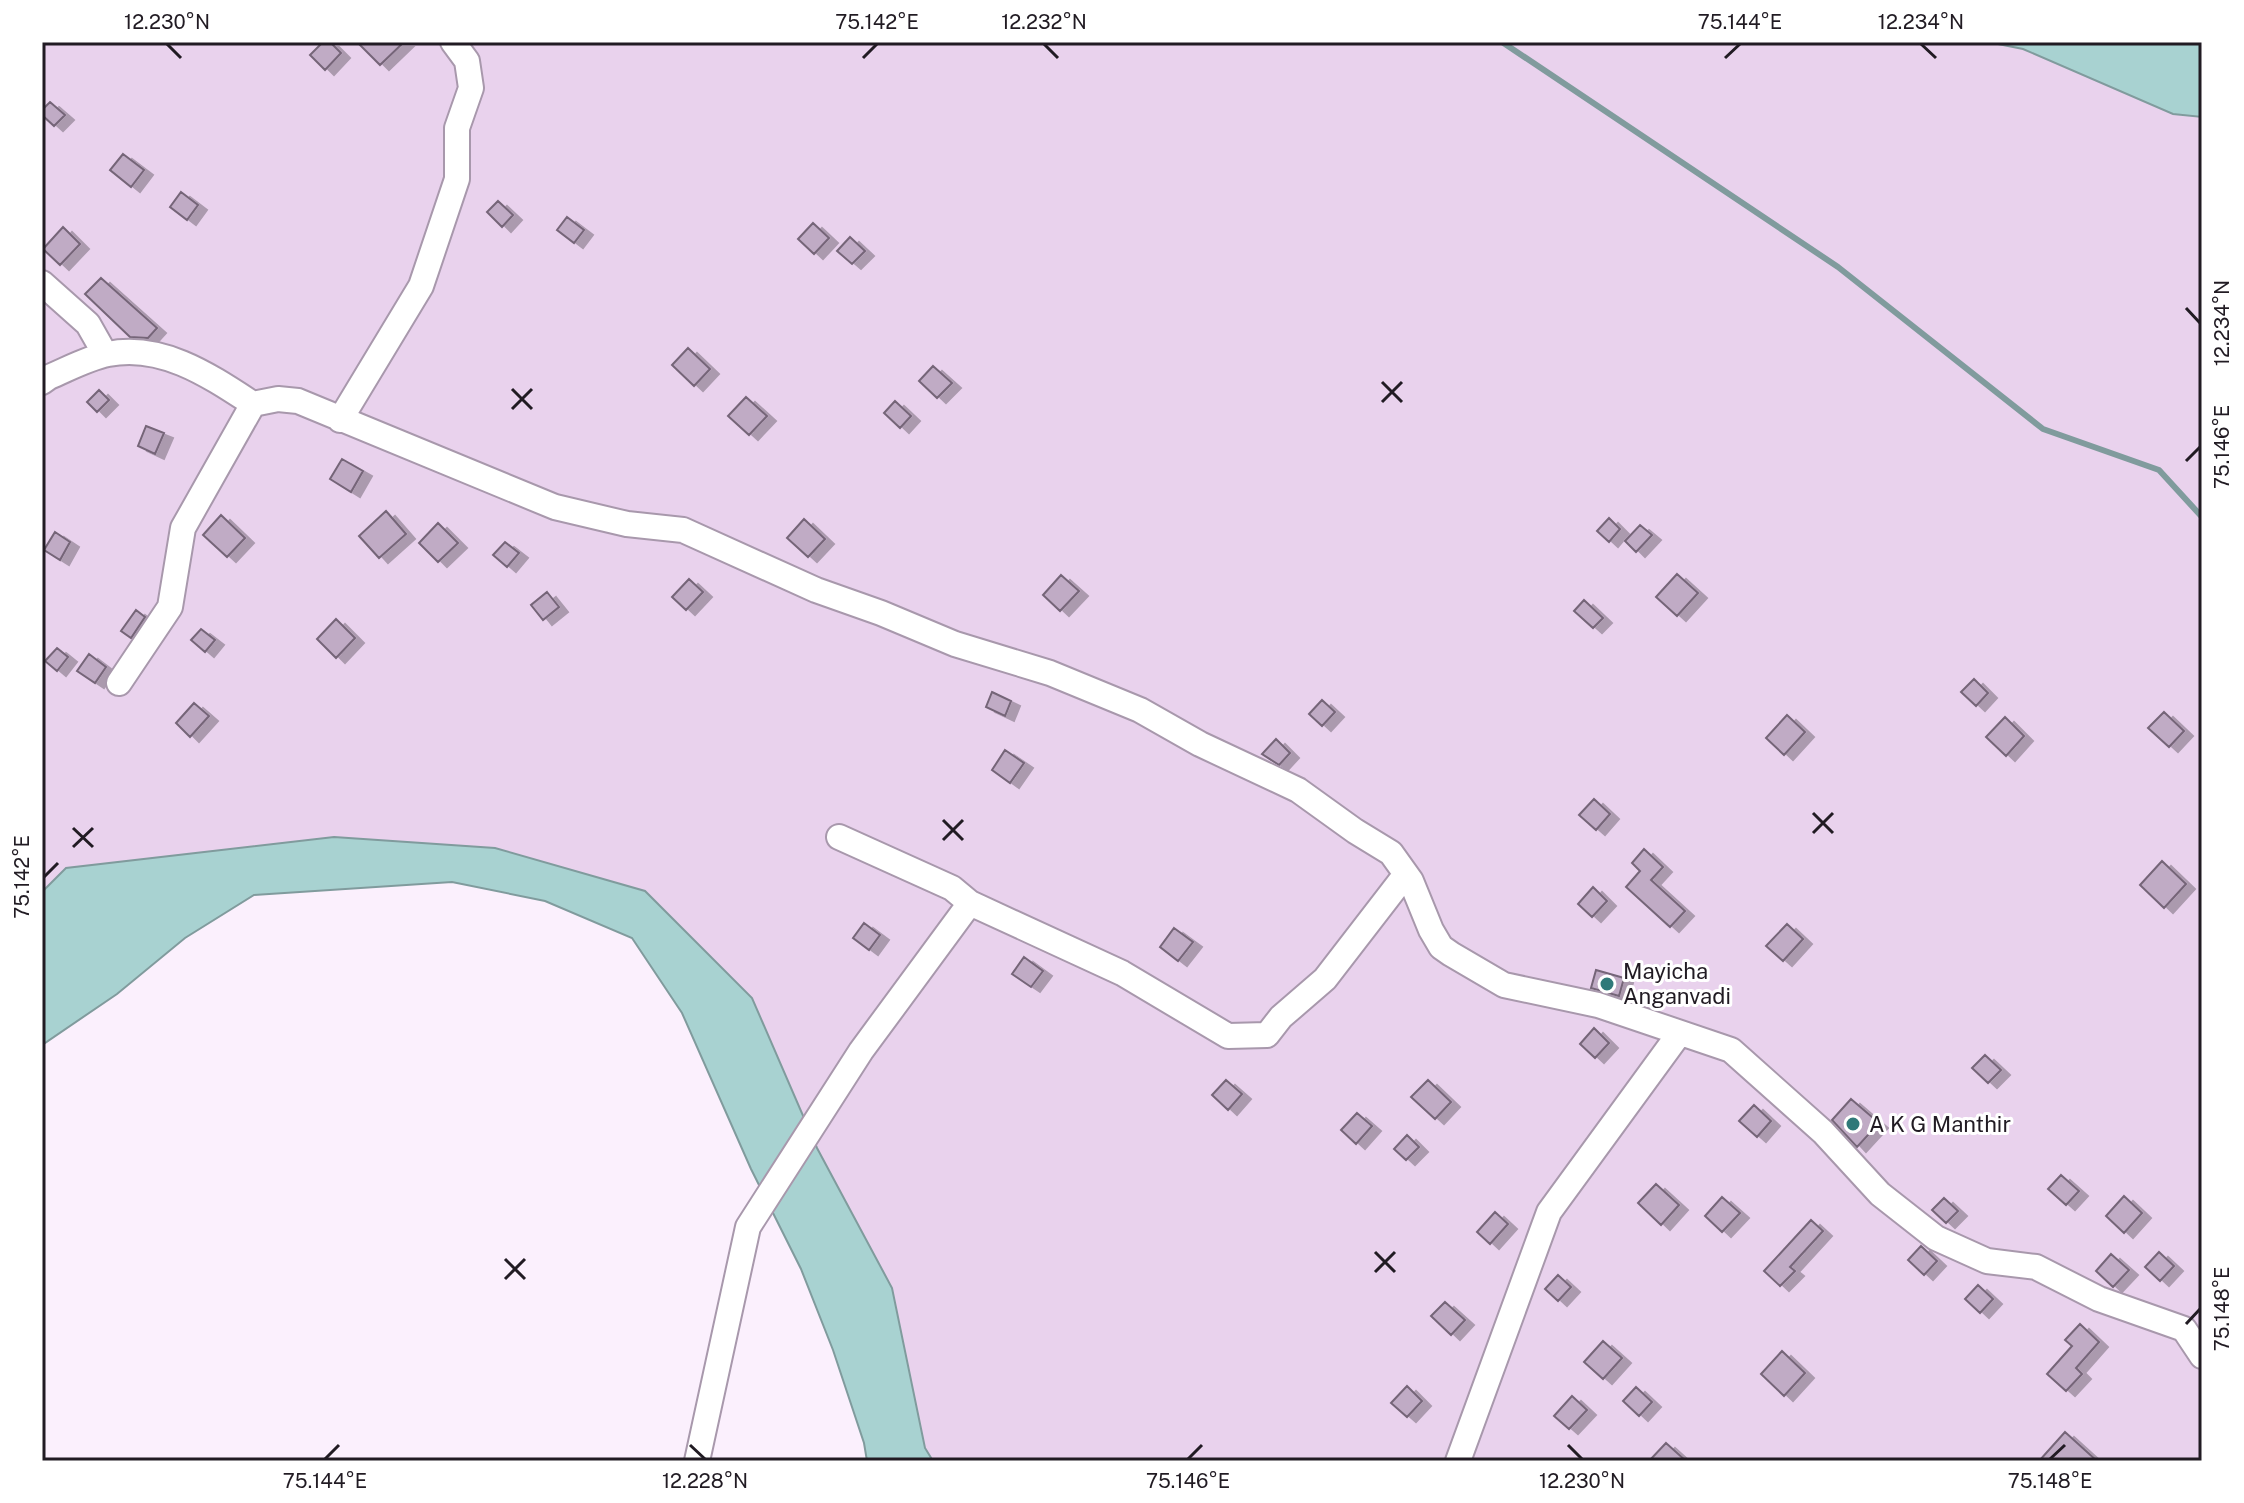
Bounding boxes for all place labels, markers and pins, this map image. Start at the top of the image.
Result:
place label: Mayicha Anganvadi [1623,958,1731,1009]
marker: Mayicha Anganvadi [1598,975,1616,993]
place label: A K G Manthir [1869,1111,2011,1137]
marker: A K G Manthir [1844,1115,1862,1133]

